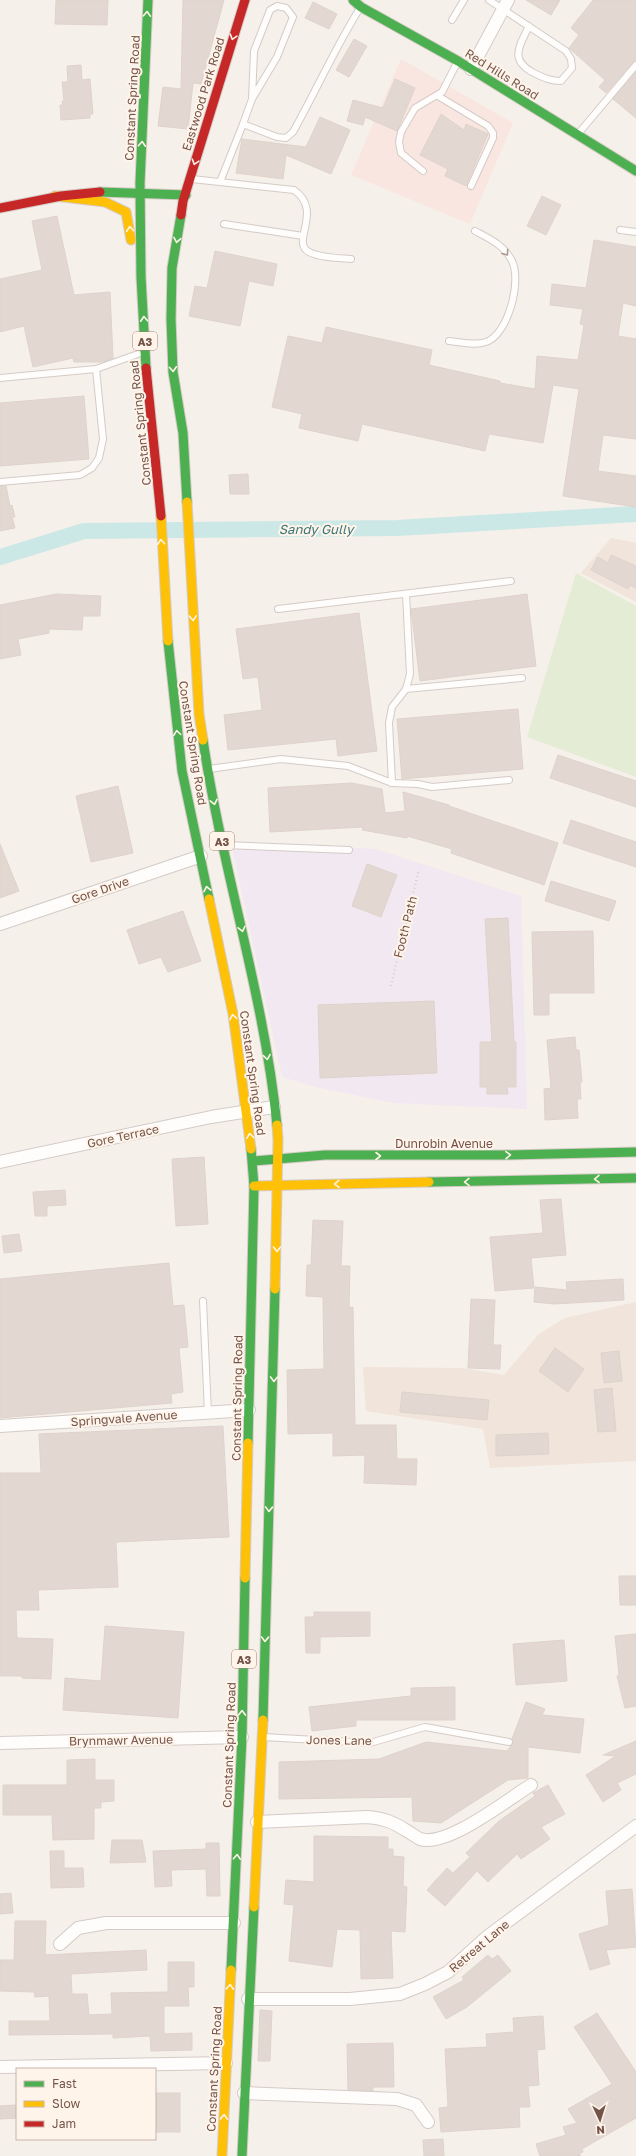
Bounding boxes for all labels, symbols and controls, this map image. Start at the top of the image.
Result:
one-way arrow [143,11,152,17]
one-way arrow [229,34,238,41]
street label: Constant Spring Road [121,35,143,161]
street label: Eastwood Park Road [179,35,227,153]
street label: Red Hills Road [462,45,542,103]
one-way arrow [137,141,146,147]
one-way arrow [191,158,200,165]
one-way arrow [125,226,134,232]
one-way arrow [173,237,182,243]
one-way arrow [502,249,509,256]
one-way arrow [139,316,148,322]
road number: A3 [133,332,157,350]
street label: Constant Spring Road [126,360,154,486]
one-way arrow [169,366,178,372]
water label: Sandy Gully [279,521,355,537]
one-way arrow [157,539,166,545]
one-way arrow [189,615,197,621]
street label: Constant Spring Road [176,680,210,806]
one-way arrow [173,730,182,736]
one-way arrow [210,799,218,805]
road number: A3 [210,832,234,850]
street label: Gore Drive [69,873,131,907]
one-way arrow [204,886,212,892]
street label: Footh Path [390,895,420,959]
one-way arrow [238,926,246,932]
street label: Constant Spring Road [237,1010,269,1136]
one-way arrow [230,1014,238,1020]
one-way arrow [262,1054,271,1060]
street label: Gore Terrace [86,1121,160,1151]
one-way arrow [246,1133,255,1139]
street label: Dunrobin Avenue [395,1136,493,1151]
one-way arrow [505,1151,511,1159]
one-way arrow [375,1152,381,1160]
one-way arrow [594,1175,600,1183]
one-way arrow [464,1178,470,1186]
one-way arrow [334,1180,340,1188]
one-way arrow [272,1246,281,1252]
street label: Constant Spring Road [228,1335,246,1461]
one-way arrow [269,1376,278,1382]
street label: Springvale Avenue [70,1407,178,1429]
one-way arrow [265,1506,274,1512]
one-way arrow [261,1636,269,1642]
road number: A3 [232,1650,256,1668]
street label: Constant Spring Road [219,1682,239,1808]
one-way arrow [238,1710,247,1716]
street label: Brynmawr Avenue [69,1732,173,1748]
street label: Jones Lane [306,1732,372,1748]
one-way arrow [232,1854,241,1860]
street label: Retreat Lane [446,1916,512,1975]
one-way arrow [226,1984,235,1990]
street label: Constant Spring Road [203,2006,225,2132]
legend [16,2068,156,2140]
text: Fast [52,2076,77,2091]
text: Slow [52,2096,80,2111]
north arrow [580,2100,620,2140]
one-way arrow [220,2114,228,2120]
text: Jam [52,2116,76,2131]
text: N [596,2124,605,2137]

